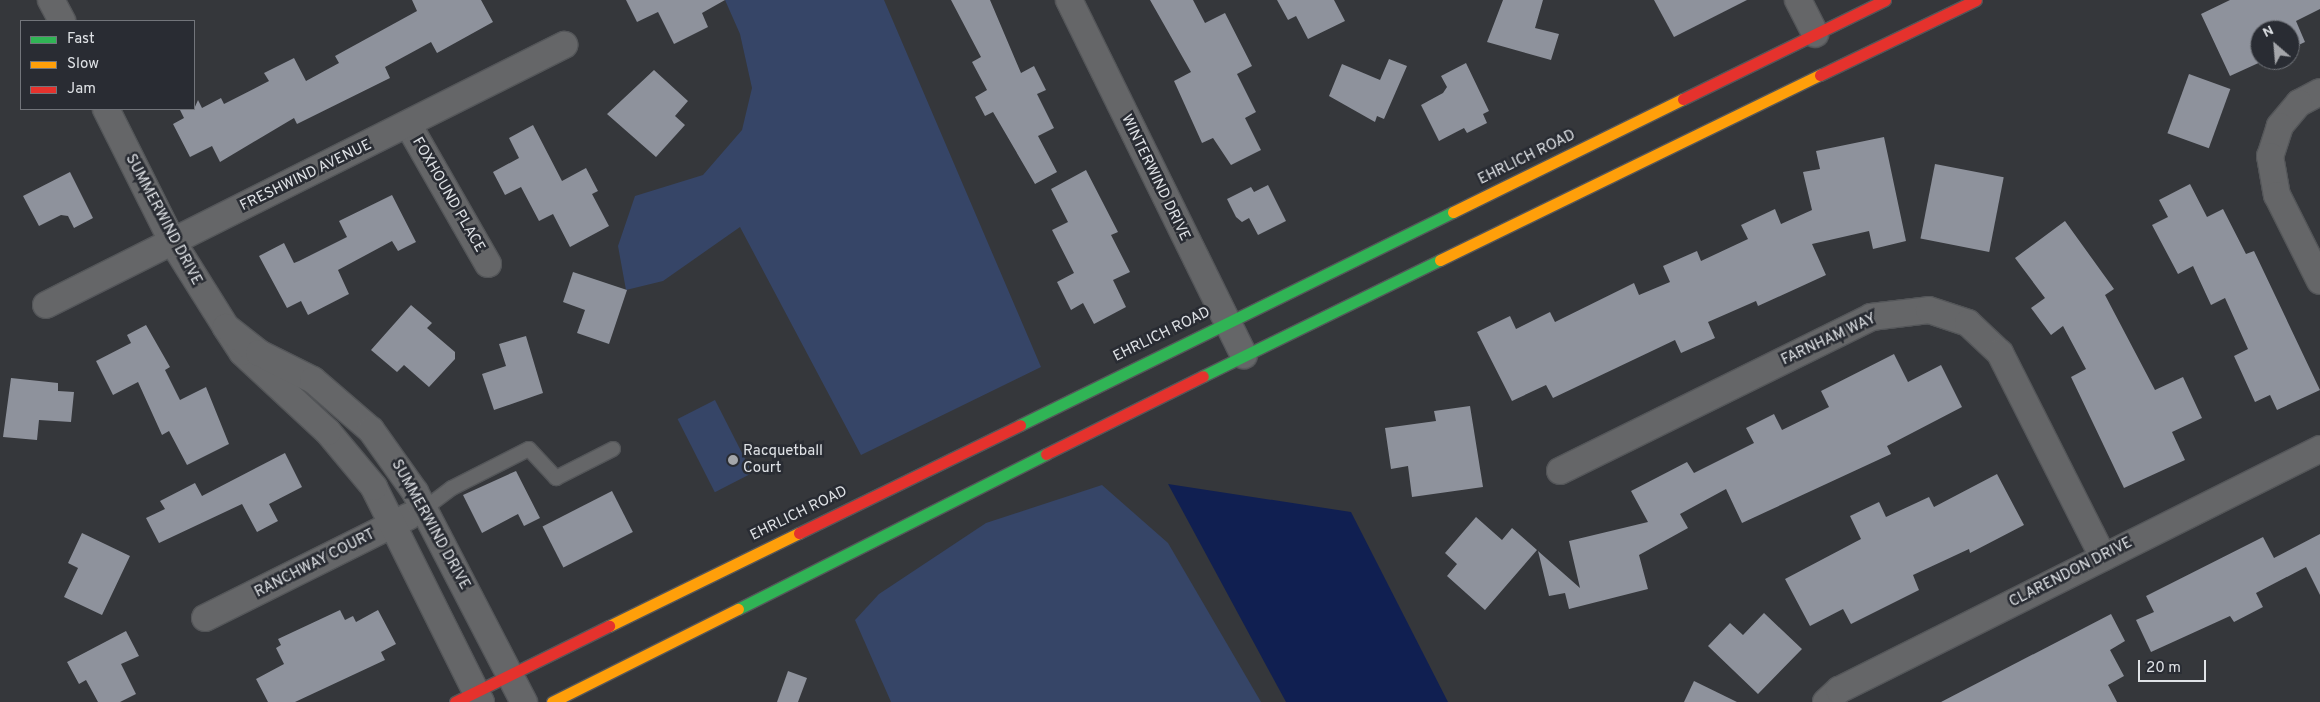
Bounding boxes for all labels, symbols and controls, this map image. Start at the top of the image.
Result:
legend [20,20,195,110]
north arrow [2250,20,2300,70]
text: N [2260,22,2277,42]
text: Fast [67,30,95,49]
text: Slow [67,55,99,74]
text: Jam [67,80,96,99]
street label: WINTERWIND DRIVE [1117,112,1193,244]
street label: EHRLICH ROAD [1475,127,1579,189]
street label: FOXHOUND PLACE [408,134,488,256]
street label: FRESHWIND AVENUE [237,136,375,216]
street label: SUMMERWIND DRIVE [121,151,205,289]
street label: EHRLICH ROAD [1110,304,1214,366]
street label: FARNHAM WAY [1779,310,1879,370]
place label: Racquetball Court [743,442,823,477]
marker: Racquetball Court [727,454,739,466]
street label: SUMMERWIND DRIVE [387,457,473,593]
street label: EHRLICH ROAD [747,483,851,545]
street label: RANCHWAY COURT [252,526,378,602]
street label: CLARENDON DRIVE [2007,534,2135,612]
scale bar [2140,650,2208,682]
text: 20 m [2146,659,2181,678]

